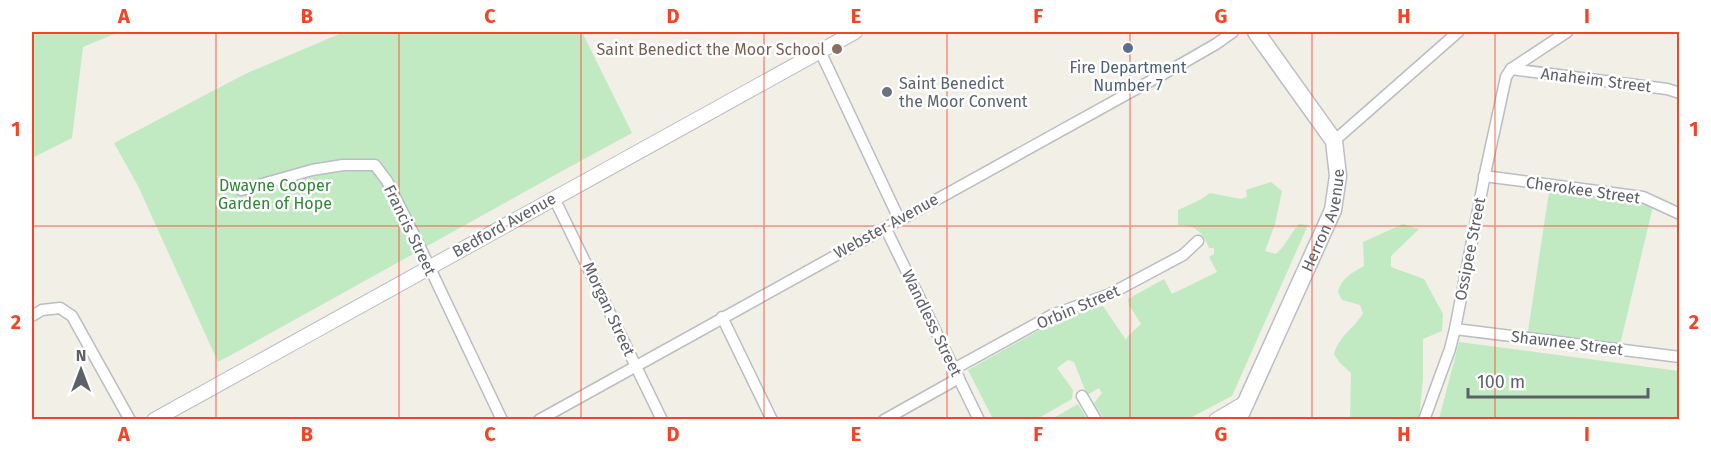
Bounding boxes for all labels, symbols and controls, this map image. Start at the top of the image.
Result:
text: A [117,4,131,28]
text: B [301,4,313,28]
text: C [484,4,496,28]
text: D [666,4,680,28]
text: E [851,4,861,28]
text: F [1033,4,1043,28]
text: G [1215,4,1227,28]
text: H [1397,4,1411,28]
text: I [1584,4,1590,28]
place label: Saint Benedict the Moor School [597,40,825,59]
marker: Fire Department Number 7 [1121,41,1135,55]
marker: Saint Benedict the Moor School [830,42,844,56]
place label: Fire Department Number 7 [1069,58,1187,95]
street label: Anaheim Street [1540,64,1653,96]
place label: Saint Benedict the Moor Convent [899,74,1028,111]
marker: Saint Benedict the Moor Convent [880,85,894,99]
text: 1 [11,117,21,141]
text: 1 [1689,117,1699,141]
street label: Herron Avenue [1297,168,1348,274]
street label: Cherokee Street [1525,173,1642,207]
park label: Dwayne Cooper Garden of Hope [218,176,332,213]
street label: Francis Street [380,182,440,279]
street label: Bedford Avenue [449,189,559,261]
street label: Webster Avenue [830,189,942,263]
street label: Ossipee Street [1451,195,1489,302]
street label: Morgan Street [579,259,639,359]
street label: Wandless Street [898,267,966,380]
street label: Orbin Street [1034,281,1123,333]
text: 2 [11,310,21,334]
text: 2 [1689,310,1699,334]
street label: Shawnee Street [1510,327,1624,359]
north arrow [51,340,111,400]
text: N [76,346,86,365]
scale bar [1468,361,1648,399]
text: 100 m [1477,371,1525,393]
text: A [117,422,131,446]
text: B [301,422,313,446]
text: C [484,422,496,446]
text: D [666,422,680,446]
text: E [851,422,861,446]
text: F [1033,422,1043,446]
text: G [1215,422,1227,446]
text: H [1397,422,1411,446]
text: I [1584,422,1590,446]

